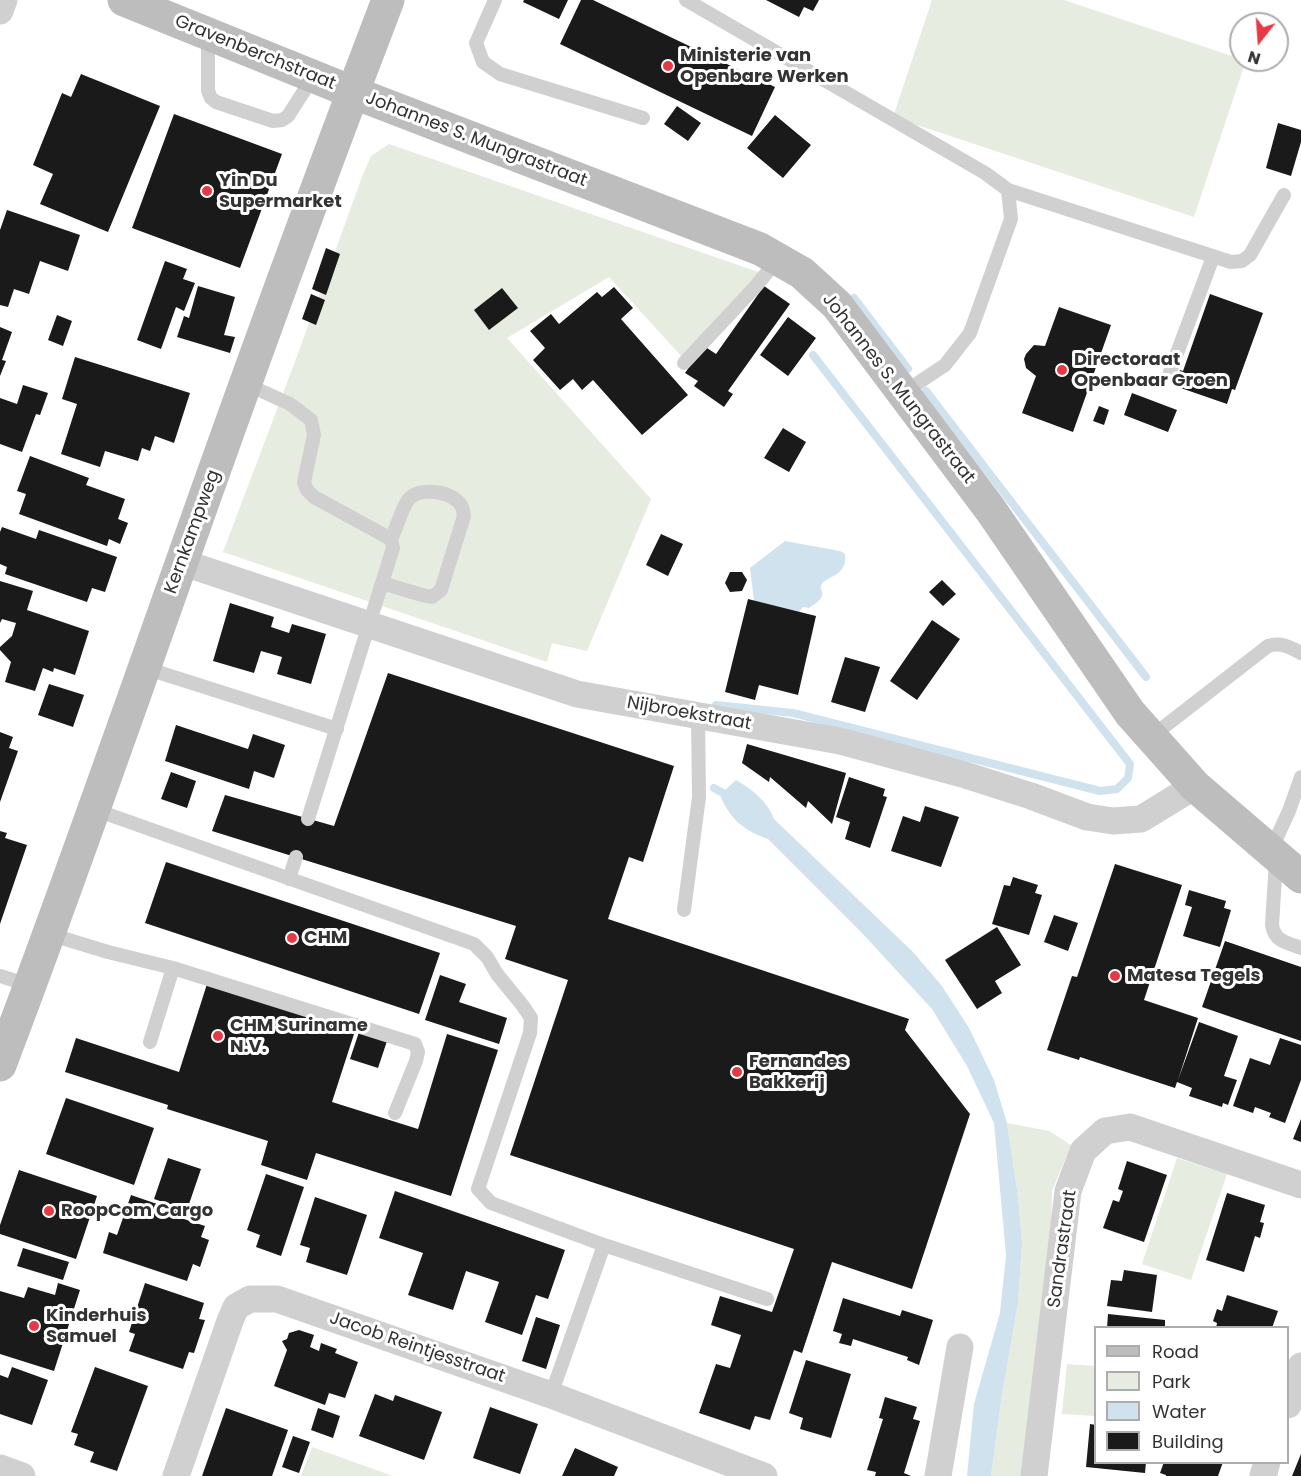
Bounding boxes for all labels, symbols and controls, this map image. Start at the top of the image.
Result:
street label: Gravenberchstraat [171,11,339,95]
north arrow [1229,12,1289,72]
place label: Ministerie van Openbare Werken [680,45,849,88]
text: N [1245,45,1263,71]
marker: Ministerie van Openbare Werken [661,59,675,73]
street label: Johannes S. Mungrastraat [362,88,590,192]
place label: Yin Du Supermarket [219,170,342,213]
marker: Yin Du Supermarket [200,184,214,198]
street label: Johannes S. Mungrastraat [817,290,979,488]
place label: Directoraat Openbaar Groen [1074,349,1228,392]
marker: Directoraat Openbaar Groen [1055,363,1069,377]
street label: Kernkampweg [161,467,225,597]
street label: Nijbroekstraat [625,692,753,736]
place label: CHM [304,927,347,949]
marker: CHM [285,931,299,945]
place label: Matesa Tegels [1127,965,1261,987]
marker: Matesa Tegels [1108,969,1122,983]
place label: CHM Suriname N.V. [230,1015,368,1058]
marker: CHM Suriname N.V. [211,1029,225,1043]
place label: Fernandes Bakkerij [749,1051,847,1094]
marker: Fernandes Bakkerij [730,1065,744,1079]
street label: Sandrastraat [1044,1189,1082,1309]
place label: RoopCom Cargo [61,1200,213,1222]
marker: RoopCom Cargo [42,1204,56,1218]
place label: Kinderhuis Samuel [46,1305,147,1348]
street label: Jacob Reintjesstraat [326,1308,508,1388]
marker: Kinderhuis Samuel [27,1319,41,1333]
legend [1094,1326,1289,1464]
text: Road [1152,1339,1199,1364]
text: Park [1152,1369,1191,1394]
text: Water [1152,1399,1206,1424]
text: Building [1152,1429,1224,1454]

